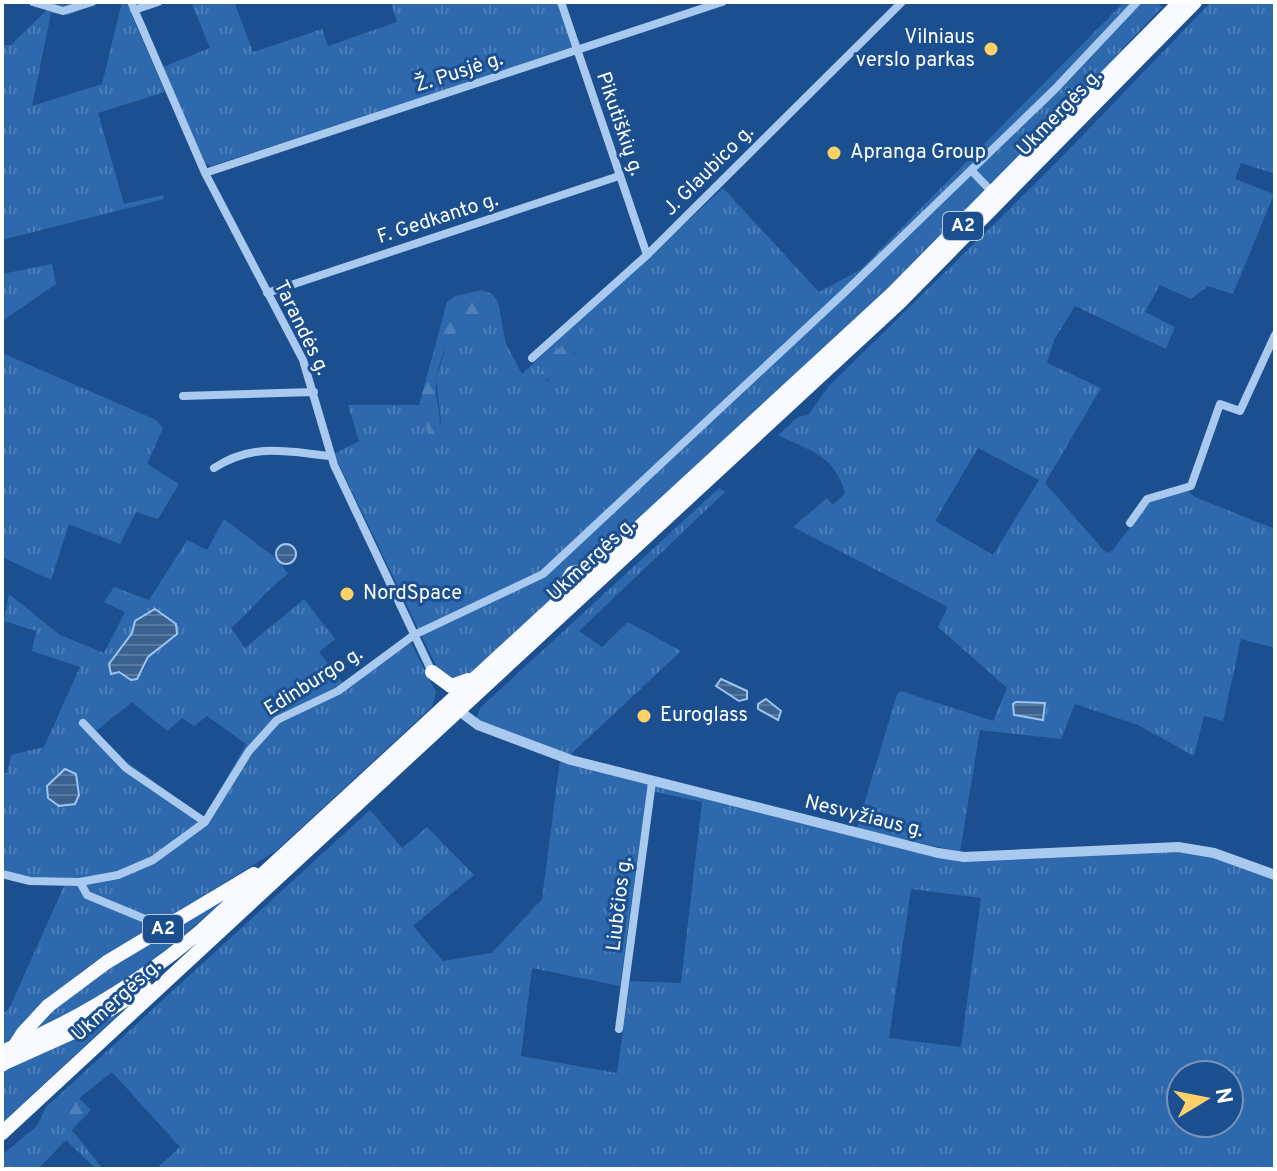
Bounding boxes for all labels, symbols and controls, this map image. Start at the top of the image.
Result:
place label: Vilniaus verslo parkas [856,25,975,74]
marker: Vilniaus verslo parkas [982,40,1000,58]
street label: Ž. Pusjė g. [411,45,506,99]
street label: Ukmergės g. [1012,64,1108,162]
street label: Pikutiškių g. [589,69,649,179]
street label: J. Glaubico g. [658,120,760,222]
place label: Apranga Group [850,140,986,166]
marker: Apranga Group [825,144,843,162]
street label: F. Gedkanto g. [374,187,502,251]
road number: A2 [943,212,983,240]
street label: Tarandės g. [267,276,335,380]
street label: Ukmergės g. [542,512,642,608]
place label: NordSpace [363,581,462,607]
marker: NordSpace [338,585,356,603]
street label: Edinburgo g. [260,641,368,723]
place label: Euroglass [660,703,748,729]
marker: Euroglass [635,707,653,725]
street label: Nesvyžiaus g. [802,790,926,844]
street label: Liubčios g. [601,855,639,953]
road number: A2 [143,915,183,943]
street label: Ukmergės g. [67,954,167,1048]
north arrow [1165,1059,1245,1139]
text: N [1208,1086,1237,1106]

